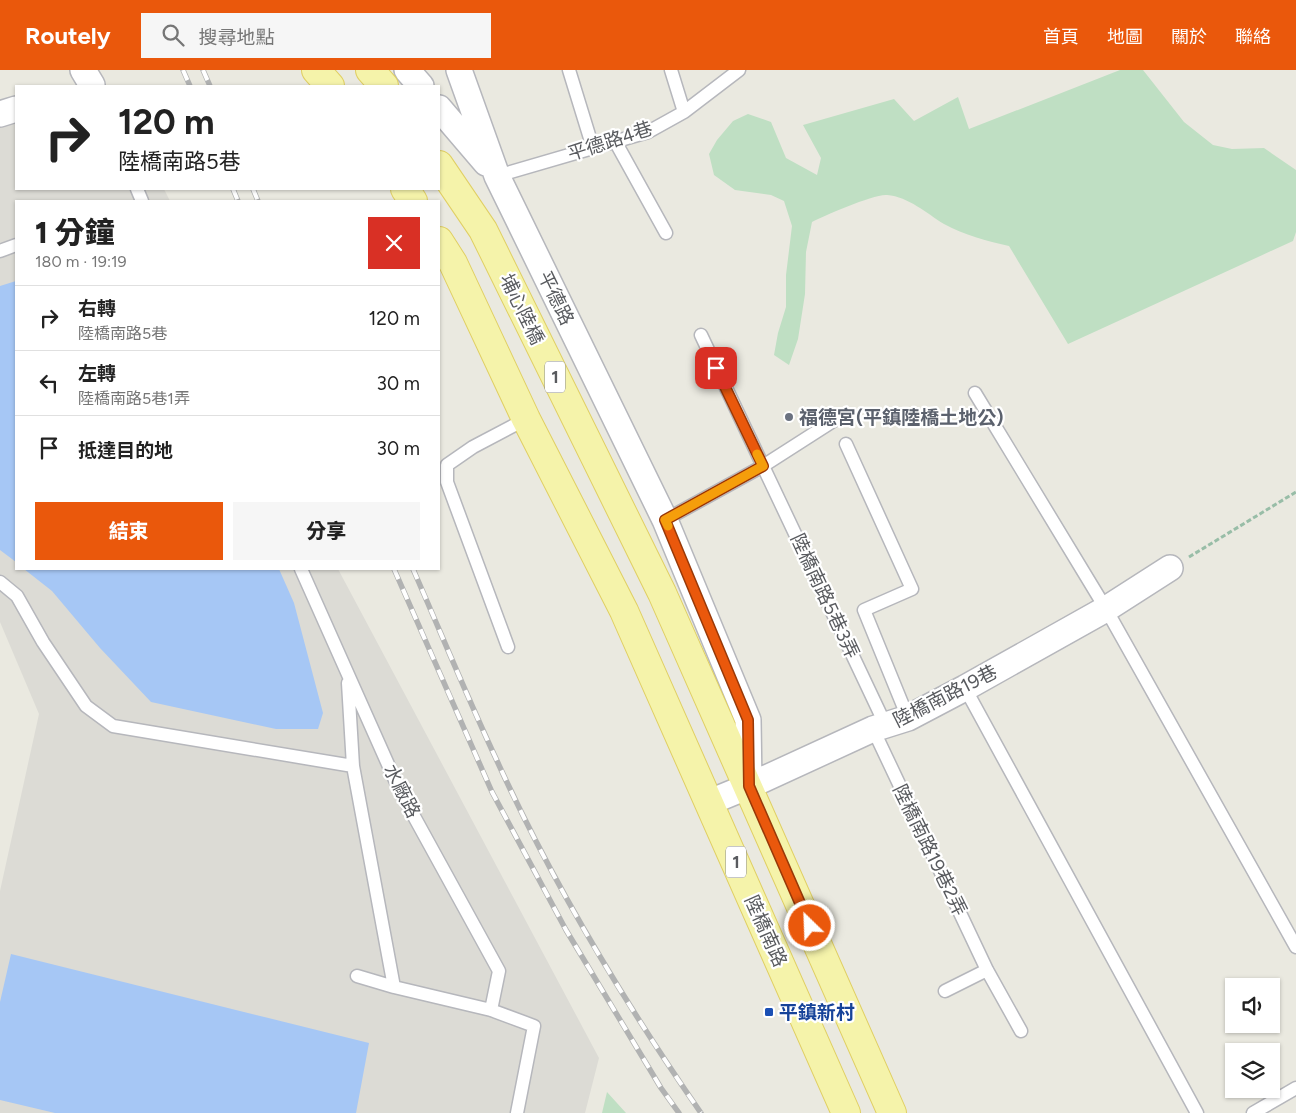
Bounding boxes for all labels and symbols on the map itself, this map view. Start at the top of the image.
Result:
street label: 平德路4巷 [565,116,655,166]
street label: 平德路 [533,267,579,329]
street label: 埔心陸橋 [495,270,549,348]
pin [695,347,737,389]
road number: 1 [545,362,565,392]
place label: 福德宮(平鎮陸橋土地公) [799,406,1004,429]
marker: 福德宮(平鎮陸橋土地公) [783,411,795,423]
street label: 陸橋南路5巷3弄 [786,530,864,662]
street label: 陸橋南路19巷 [889,660,1001,732]
street label: 水廠路 [379,760,425,822]
street label: 陸橋南路19巷2弄 [888,781,972,919]
road number: 1 [726,846,746,878]
street label: 陸橋南路 [740,892,792,970]
position arrow [783,899,835,951]
place label: 平鎮新村 [779,1001,855,1024]
marker: 平鎮新村 [763,1006,775,1018]

